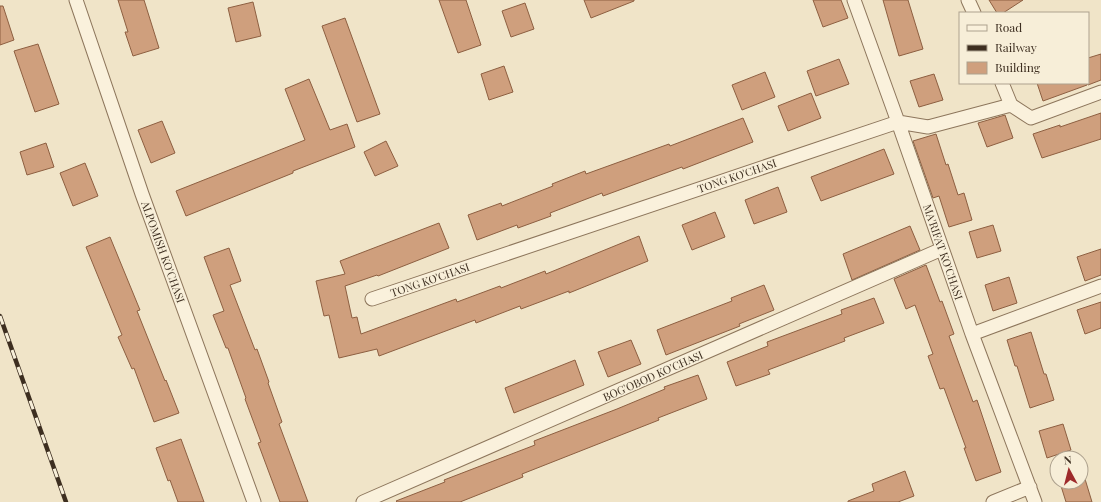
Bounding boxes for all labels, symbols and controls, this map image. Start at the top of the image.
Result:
legend [959,12,1089,84]
text: Road [995,19,1022,35]
text: Railway [995,39,1037,55]
text: Building [995,59,1041,75]
street label: TONG KO'CHASI [695,155,779,196]
street label: ALPOMISH KO'CHASI [138,198,189,305]
street label: MA'RIFAT KO'CHASI [920,202,967,302]
street label: TONG KO'CHASI [388,259,472,300]
street label: BOG'OBOD KO'CHASI [600,347,705,404]
north arrow [1049,450,1089,490]
text: N [1063,452,1073,468]

